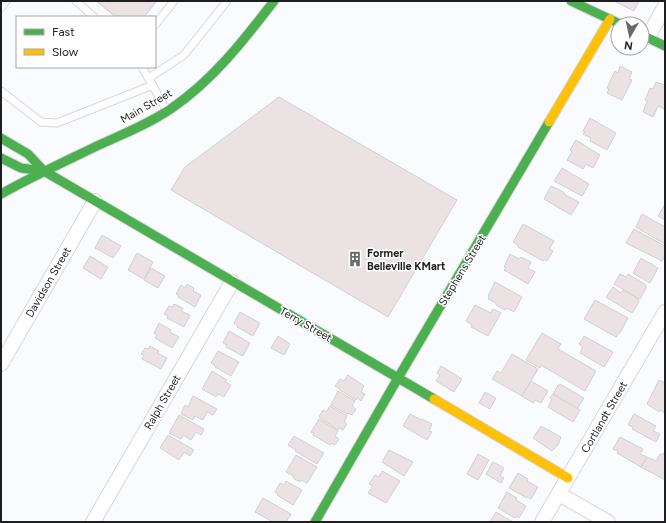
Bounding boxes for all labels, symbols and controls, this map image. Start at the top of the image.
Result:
legend [16,16,156,68]
north arrow [610,16,650,56]
text: Fast [52,25,75,39]
text: N [623,38,634,52]
text: Slow [52,45,79,59]
street label: Main Street [118,87,174,126]
street label: Stephens Street [436,232,489,308]
street label: Davidson Street [23,245,74,320]
place label: Former Belleville KMart [367,247,446,273]
building icon: Former Belleville KMart [346,250,364,268]
street label: Terry Street [277,304,334,345]
street label: Ralph Street [142,373,183,432]
street label: Cortlandt Street [579,379,630,455]

